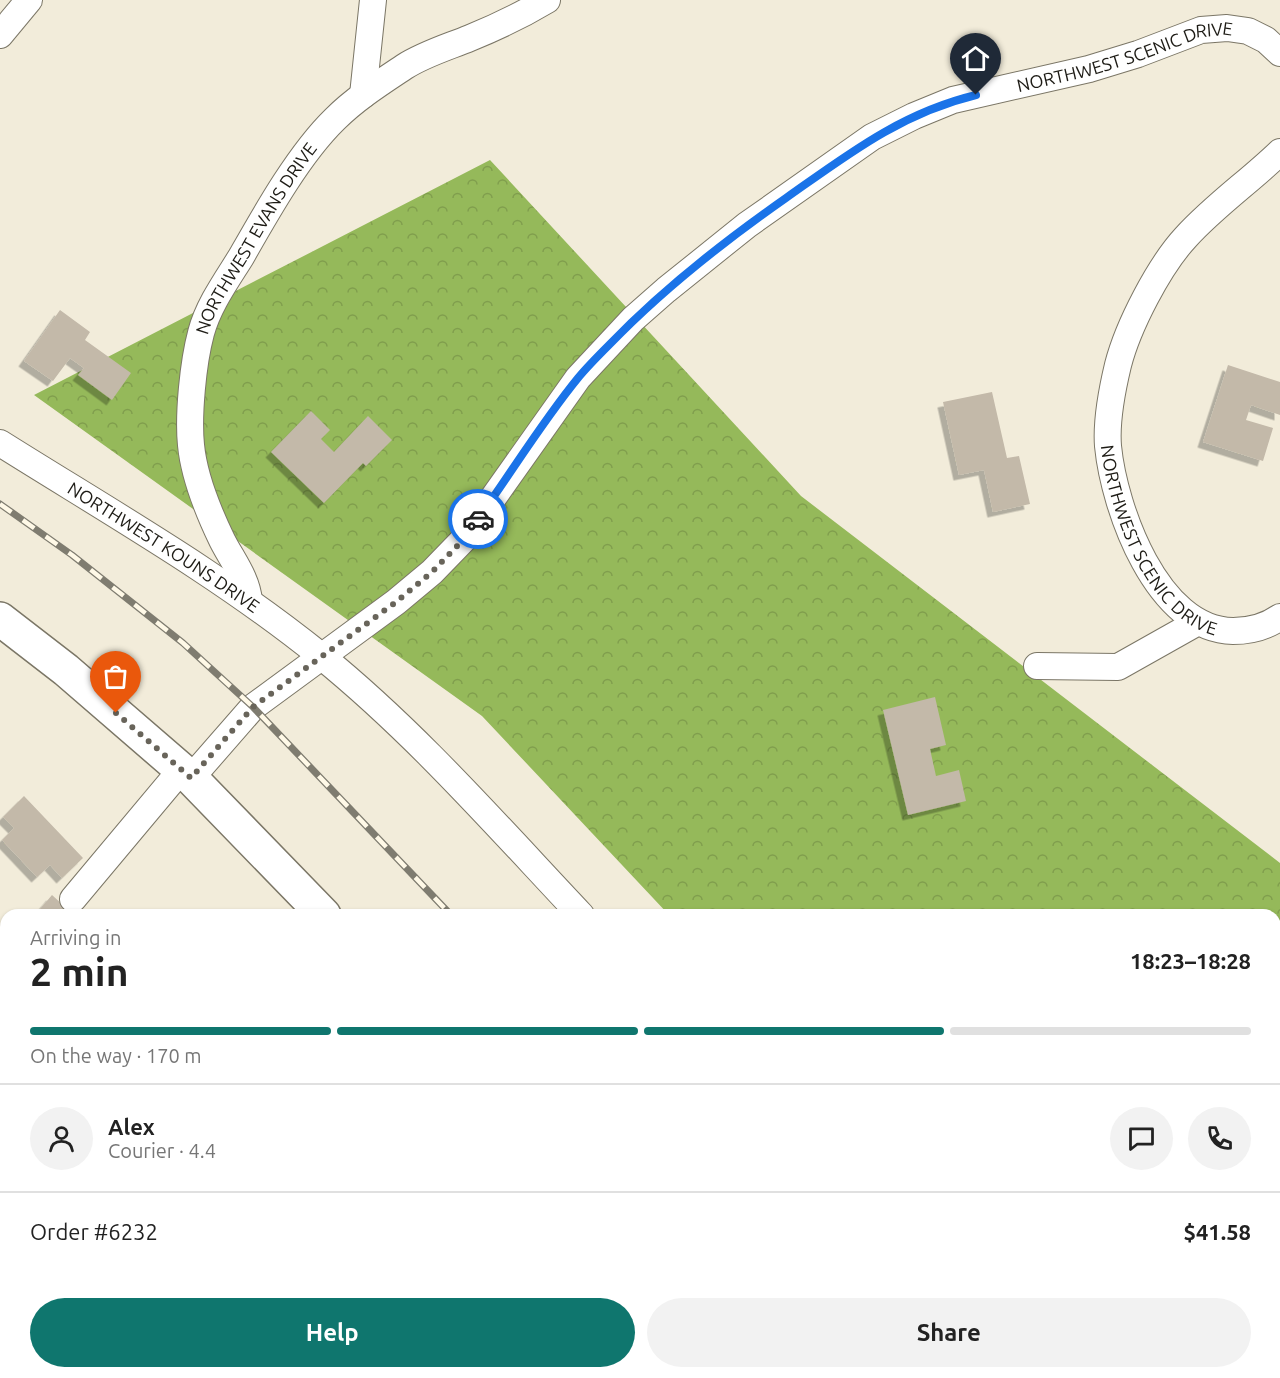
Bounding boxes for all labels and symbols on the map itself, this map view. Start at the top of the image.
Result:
street label: NORTHWEST SCENIC DRIVE [1015,17,1234,95]
pin [950,33,1001,95]
street label: NORTHWEST EVANS DRIVE [191,138,320,336]
street label: NORTHWEST SCENIC DRIVE [1098,444,1220,639]
street label: NORTHWEST KOUNS DRIVE [64,478,264,616]
courier [448,489,508,549]
pin [90,651,141,713]

